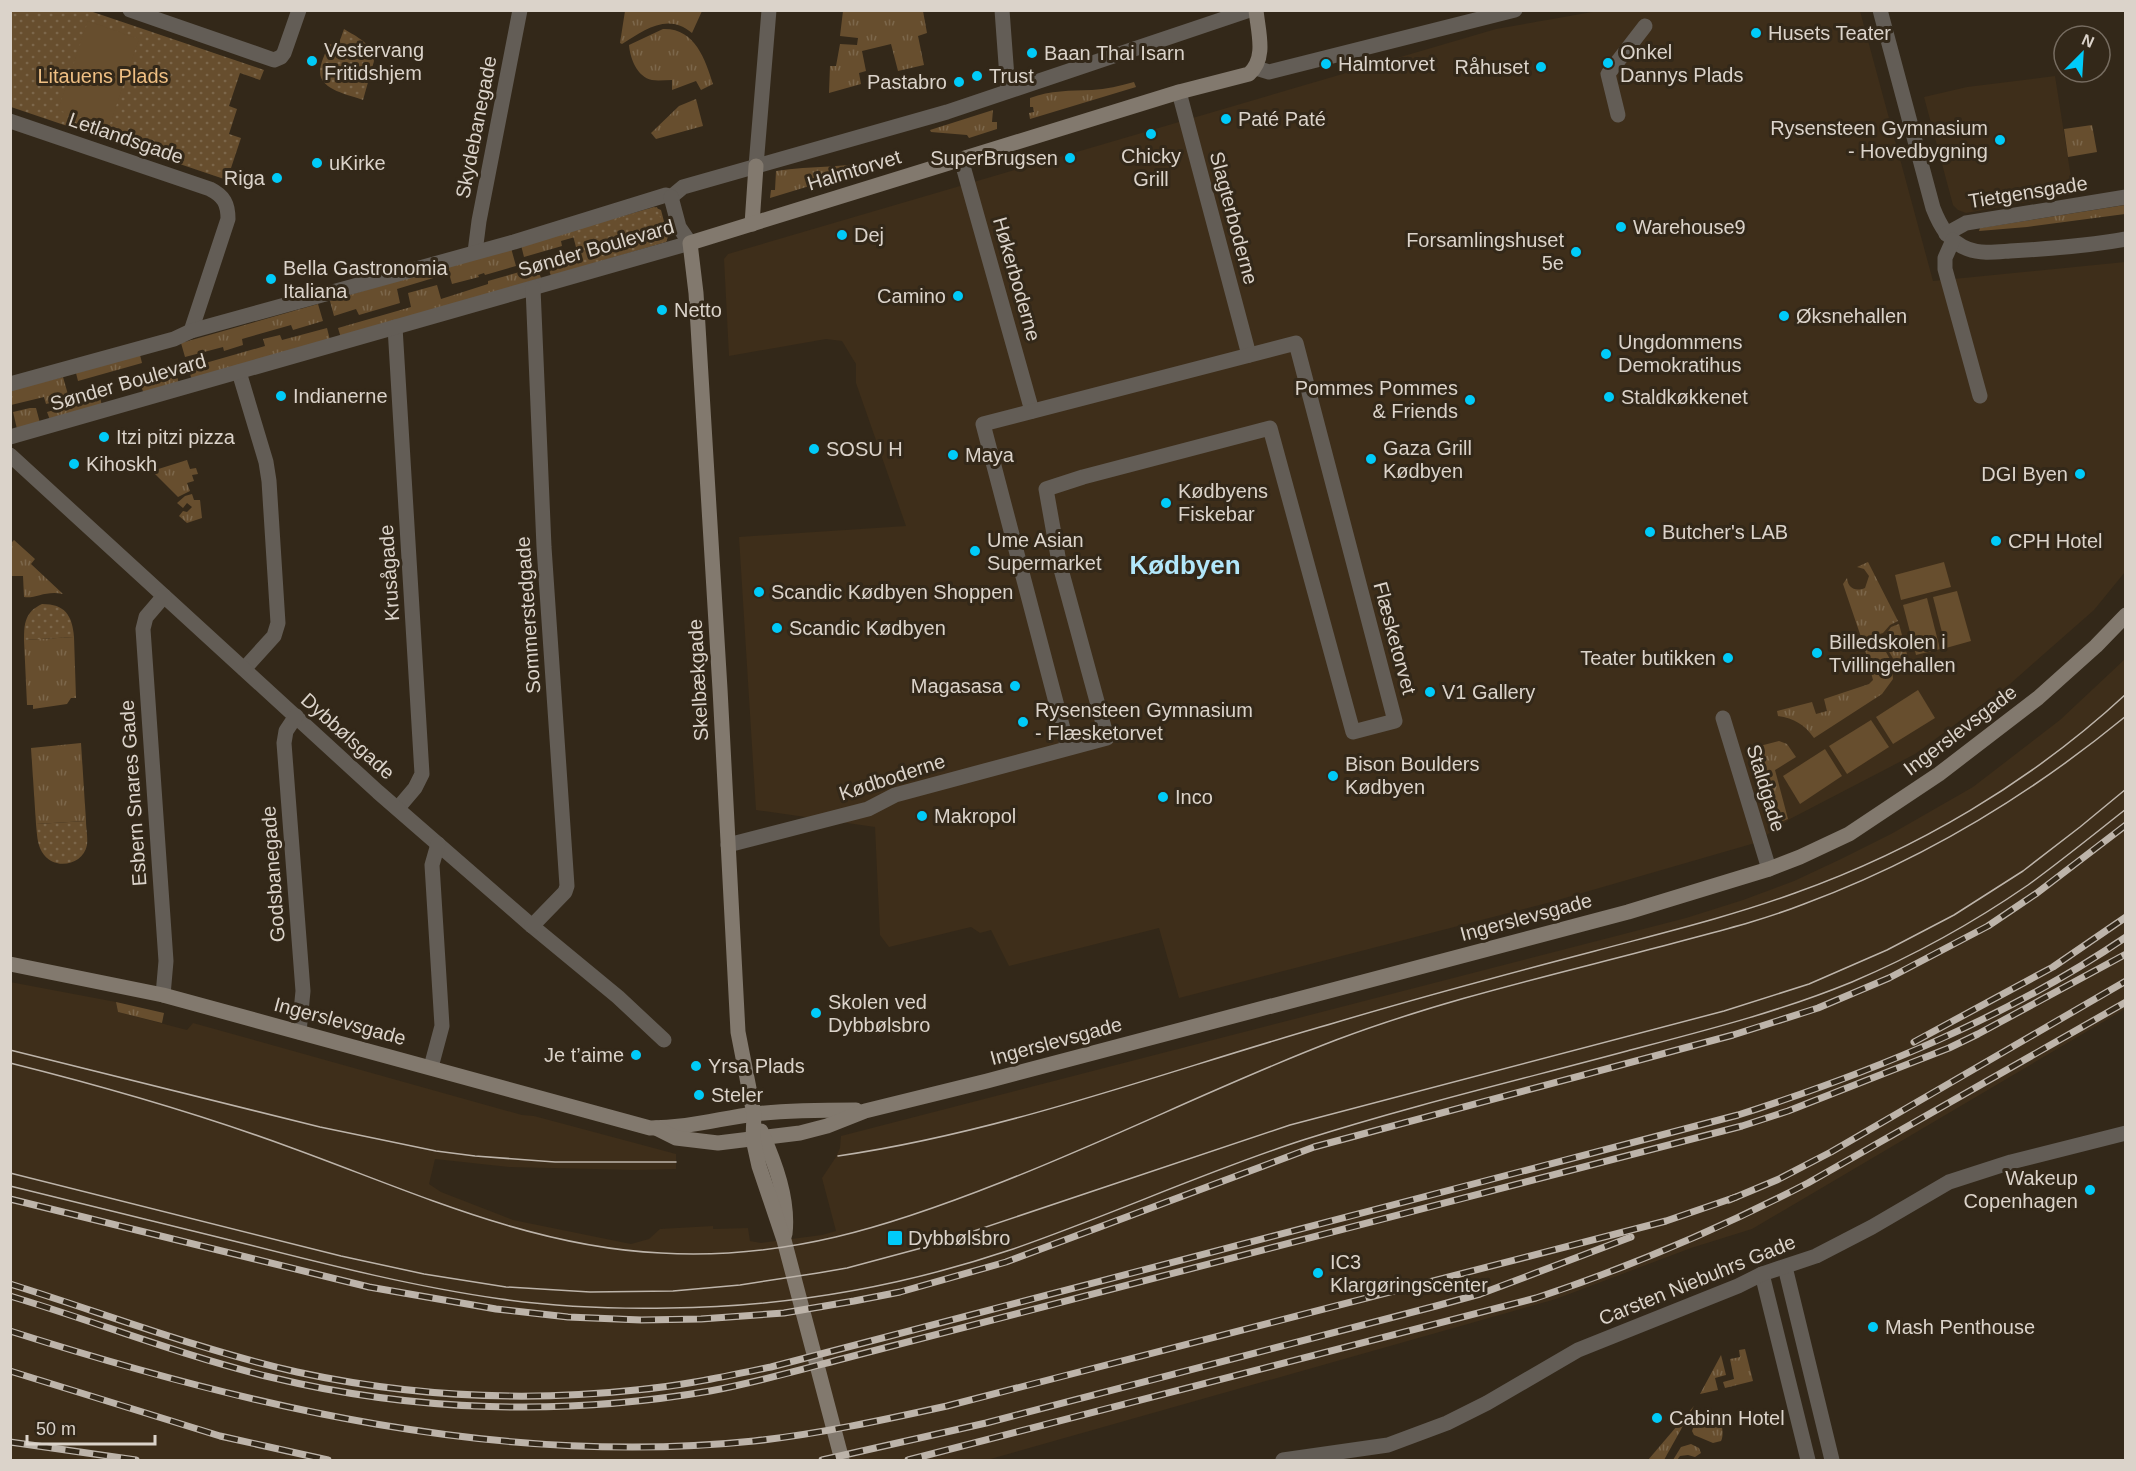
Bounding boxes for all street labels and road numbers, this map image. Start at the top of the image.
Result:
street label: Skydebanegade [451,54,501,200]
street label: Letlandsgade [66,108,186,168]
street label: Halmtorvet [805,145,904,195]
street label: Slagterboderne [1206,149,1262,287]
street label: Tietgensgade [1967,172,2089,212]
street label: Sønder Boulevard [515,215,677,281]
street label: Høkerboderne [989,215,1045,343]
street label: Sønder Boulevard [47,349,209,415]
street label: Krusågade [375,524,403,622]
street label: Sommerstedgade [512,535,544,695]
street label: Flæsketorvet [1369,579,1421,697]
street label: Skelbækgade [684,618,712,742]
street label: Ingerslevsgade [1899,680,2021,780]
street label: Dybbølsgade [297,688,399,784]
street label: Esbern Snares Gade [116,699,150,887]
street label: Staldgade [1742,742,1790,834]
street label: Kødboderne [836,750,948,804]
street label: Godsbanegade [257,805,289,943]
street label: Ingerslevsgade [1458,889,1594,945]
street label: Ingerslevsgade [272,993,408,1049]
street label: Ingerslevsgade [988,1013,1124,1069]
street label: Carsten Niebuhrs Gade [1595,1230,1799,1330]

